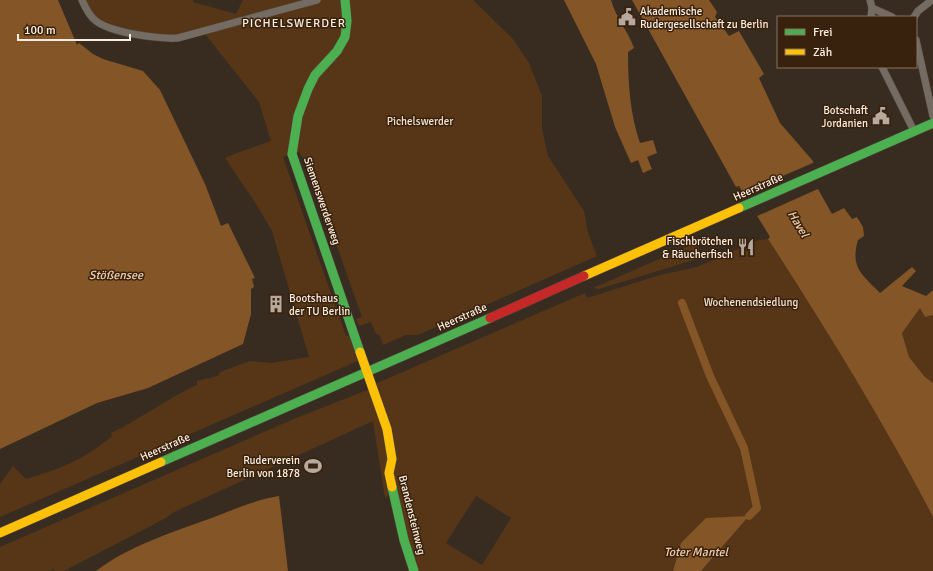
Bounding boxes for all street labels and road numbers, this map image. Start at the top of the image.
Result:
street label: Siemenswerderweg [301,156,343,247]
street label: Heerstraße [731,170,785,204]
street label: Heerstraße [435,300,489,334]
street label: Heerstraße [138,430,192,464]
street label: Brandensteinweg [396,474,428,556]

